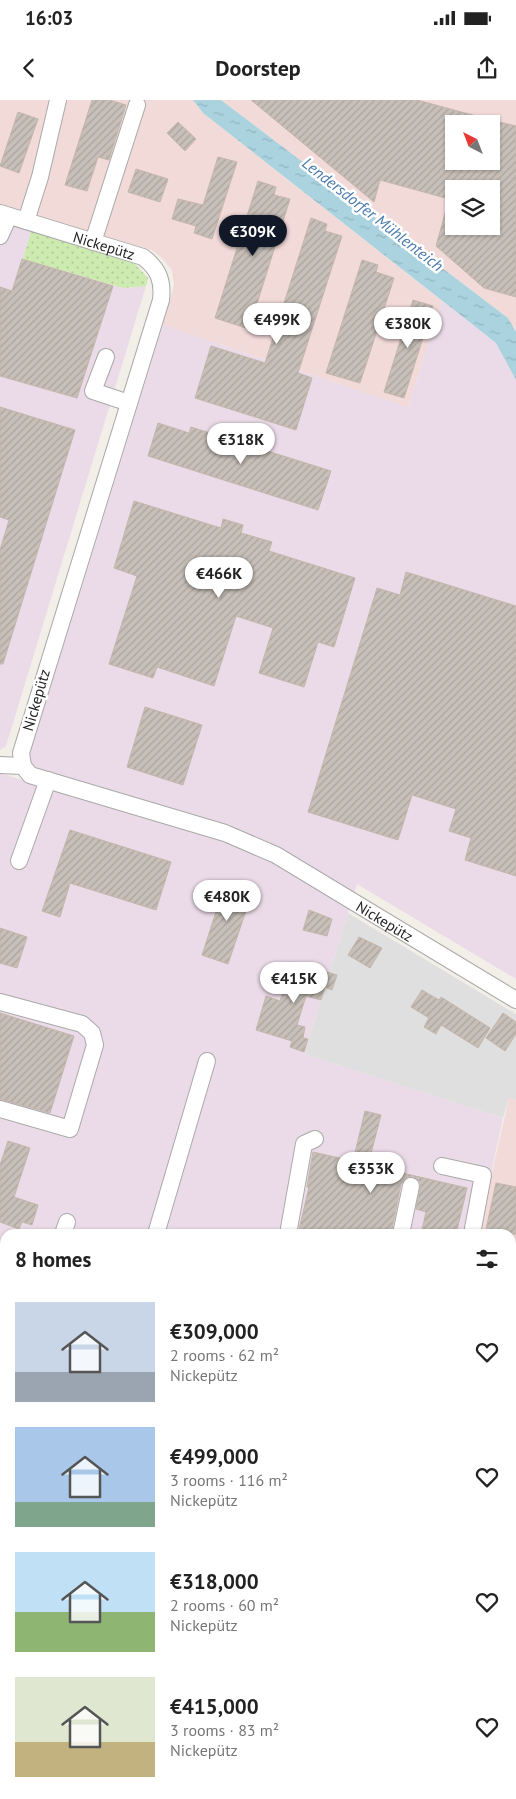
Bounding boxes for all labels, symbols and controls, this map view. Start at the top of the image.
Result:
text: 16:03 [25,6,73,30]
icon: back [15,54,43,82]
text: Doorstep [215,54,301,82]
icon: share [473,54,501,82]
north arrow [445,115,500,170]
map controls [445,115,500,235]
water label: Lendersdorfer Mühlenteich [298,153,448,275]
button: layers [445,180,500,235]
pin: €309K [218,214,288,257]
text: €309K [230,221,276,241]
street label: Nickepütz [71,227,137,263]
pin: €499K [242,302,312,345]
pin: €380K [373,306,443,349]
text: €499K [254,309,300,329]
text: €380K [385,313,431,333]
pin: €318K [206,422,276,465]
text: €318K [218,429,264,449]
pin: €466K [184,556,254,599]
text: €466K [196,563,242,583]
street label: Nickepütz [18,667,54,733]
pin: €480K [192,880,262,922]
text: €480K [204,886,250,906]
street label: Nickepütz [353,896,417,945]
pin: €415K [259,962,329,1004]
text: €415K [271,968,317,988]
pin: €353K [336,1152,406,1194]
text: €353K [348,1158,394,1178]
icon: filters [473,1245,501,1273]
text: 8 homes [15,1246,91,1273]
text: €309,000 [170,1318,259,1345]
icon: home [55,1322,115,1382]
icon: heart [473,1338,501,1366]
text: 2 rooms · 62 m² [170,1345,279,1365]
text: Nickepütz [170,1365,238,1385]
text: €499,000 [170,1443,259,1470]
icon: home [55,1447,115,1507]
icon: heart [473,1463,501,1491]
text: 3 rooms · 116 m² [170,1470,288,1490]
text: Nickepütz [170,1490,238,1510]
text: €318,000 [170,1568,259,1595]
icon: home [55,1572,115,1632]
icon: heart [473,1588,501,1616]
text: 2 rooms · 60 m² [170,1595,279,1615]
text: Nickepütz [170,1615,238,1635]
text: €415,000 [170,1693,259,1720]
icon: home [55,1697,115,1757]
icon: heart [473,1713,501,1741]
text: 3 rooms · 83 m² [170,1720,279,1740]
text: Nickepütz [170,1740,238,1760]

